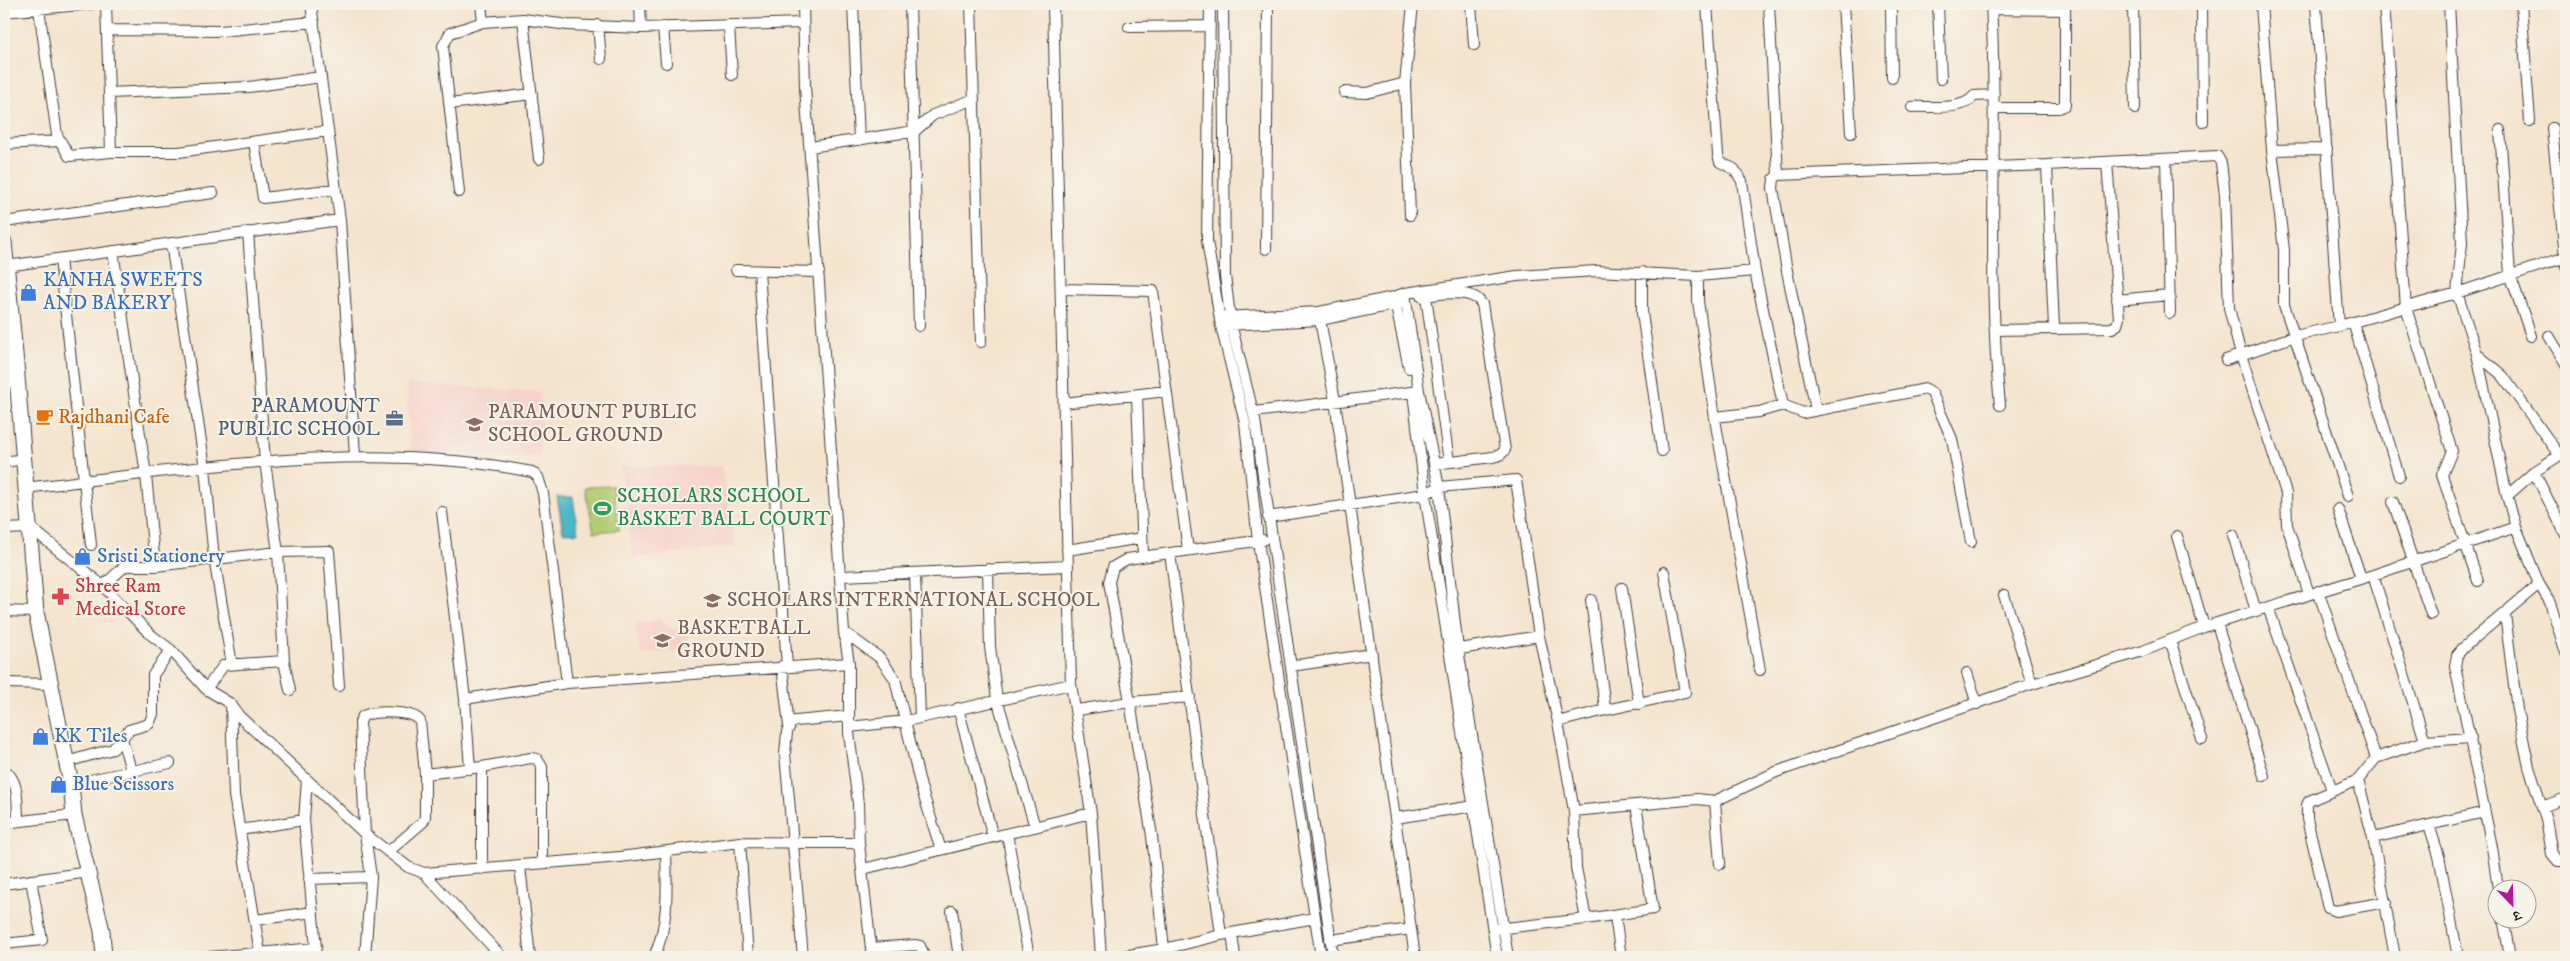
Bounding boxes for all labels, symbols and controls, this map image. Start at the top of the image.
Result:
place label: KANHA SWEETS AND BAKERY [43,268,203,316]
shop icon: KANHA SWEETS AND BAKERY [19,282,39,302]
place label: PARAMOUNT PUBLIC SCHOOL [217,394,381,442]
place label: PARAMOUNT PUBLIC SCHOOL GROUND [488,400,697,448]
place label: Rajdhani Cafe [58,405,170,430]
cafe icon: Rajdhani Cafe [34,407,54,427]
office icon: PARAMOUNT PUBLIC SCHOOL [384,408,404,428]
school or university icon: PARAMOUNT PUBLIC SCHOOL GROUND [464,414,484,434]
place label: SCHOLARS SCHOOL BASKET BALL COURT [617,484,830,532]
sports icon: SCHOLARS SCHOOL BASKET BALL COURT [593,498,613,518]
place label: Sristi Stationery [97,544,225,569]
shop icon: Sristi Stationery [73,546,93,566]
place label: Shree Ram Medical Store [75,574,186,622]
pharmacy icon: Shree Ram Medical Store [51,587,71,607]
place label: SCHOLARS INTERNATIONAL SCHOOL [727,588,1100,613]
school or university icon: SCHOLARS INTERNATIONAL SCHOOL [703,590,723,610]
place label: BASKETBALL GROUND [677,616,811,664]
school or university icon: BASKETBALL GROUND [653,630,673,650]
place label: KK Tiles [54,724,128,749]
shop icon: KK Tiles [30,726,50,746]
place label: Blue Scissors [72,772,174,797]
shop icon: Blue Scissors [48,774,68,794]
north arrow [2488,878,2538,928]
text: उ [2509,905,2524,925]

